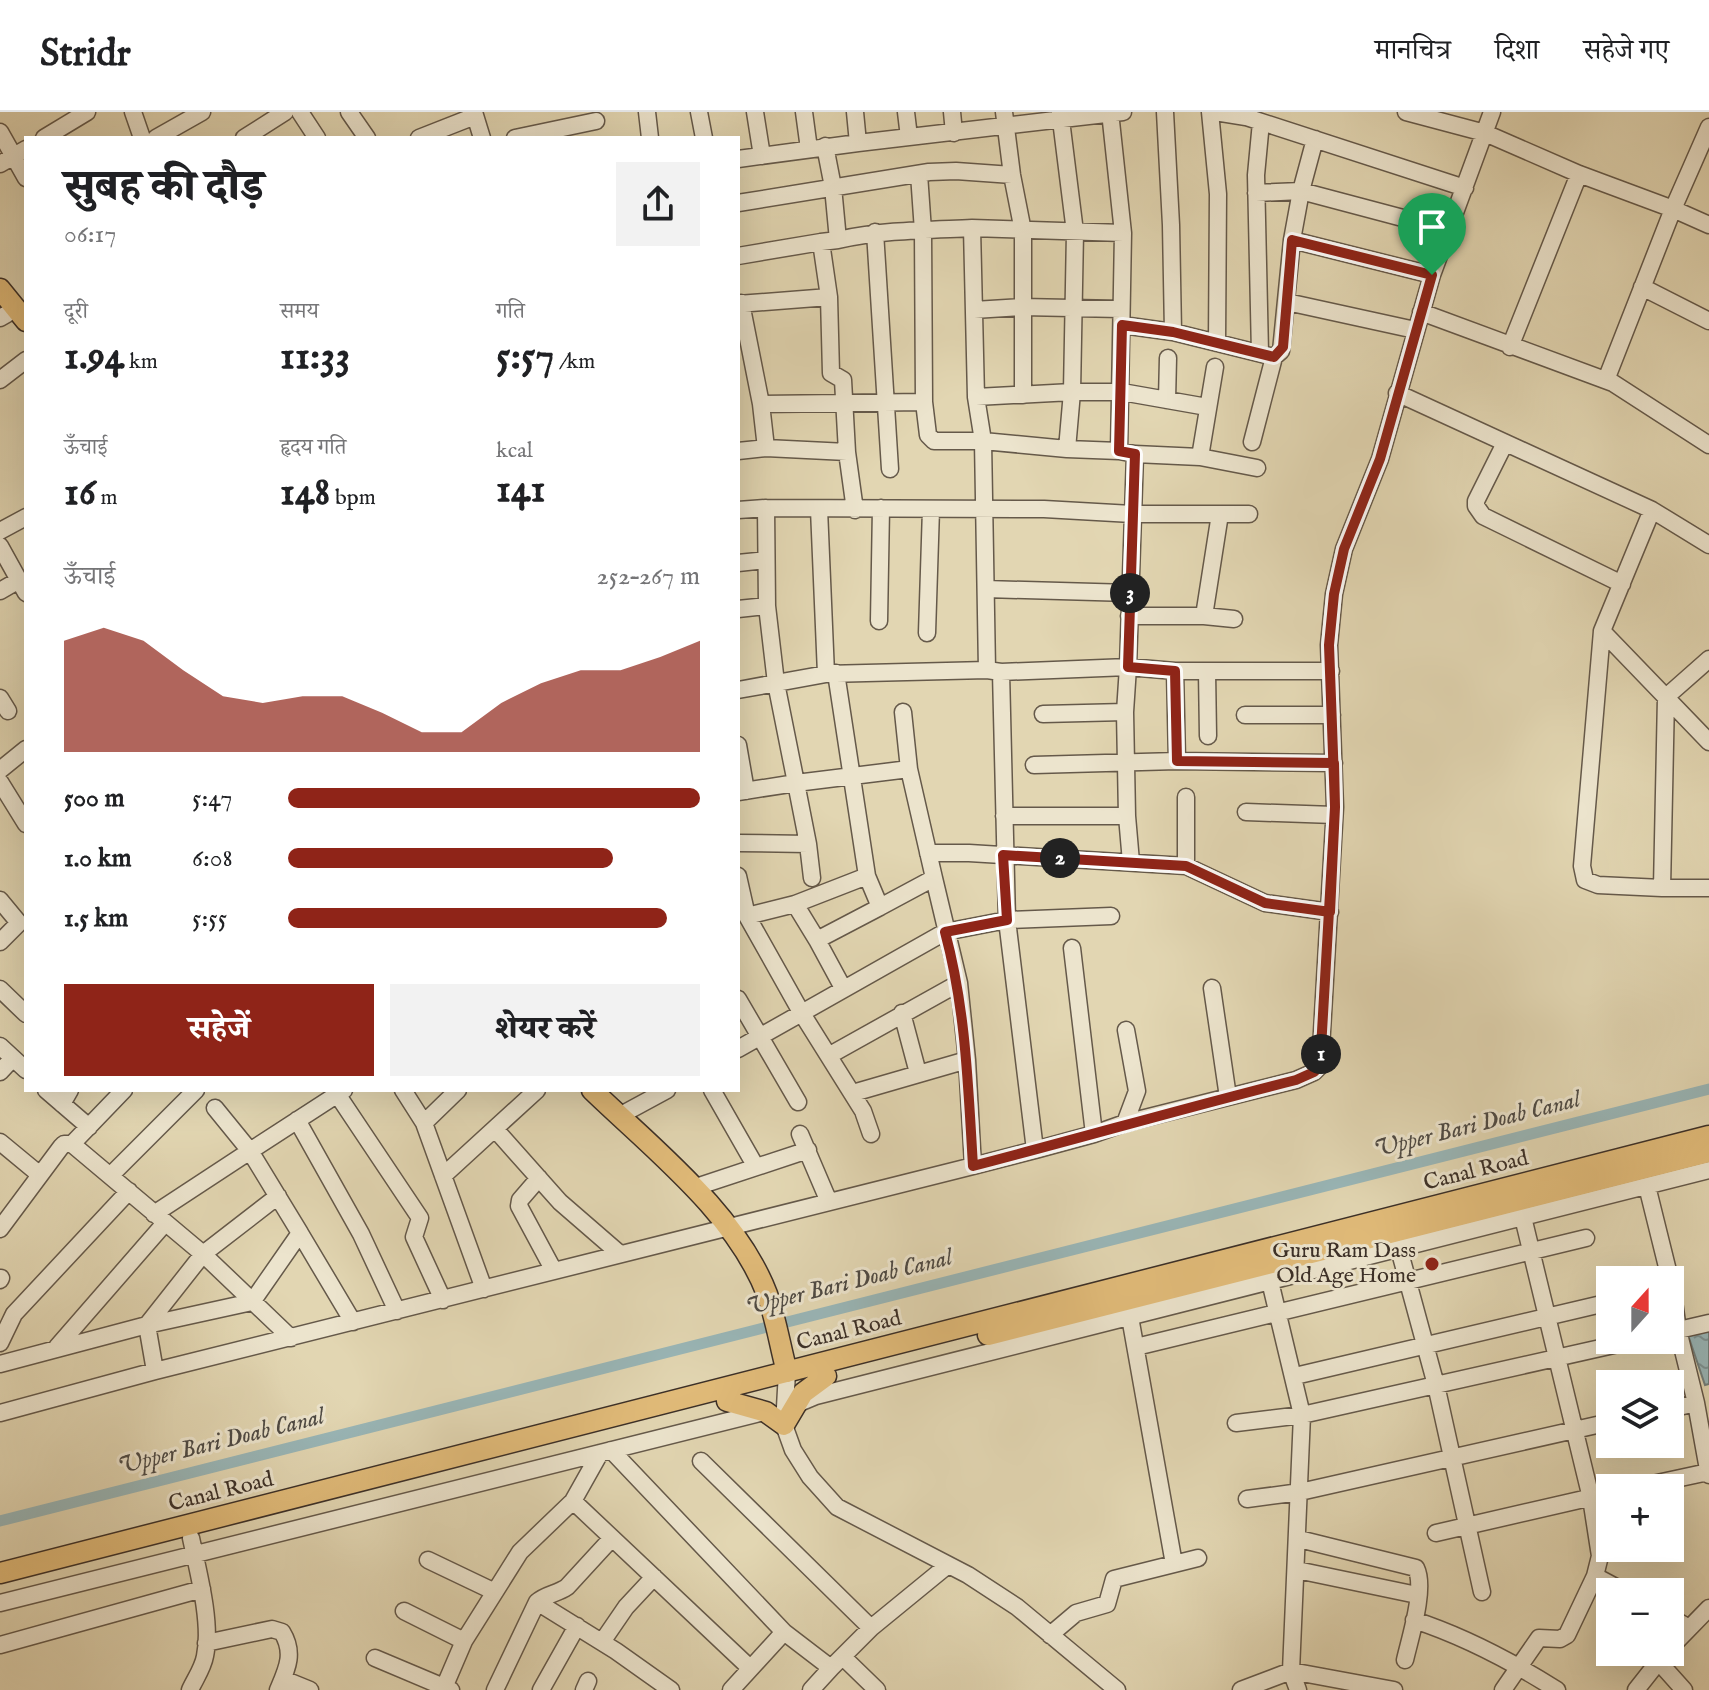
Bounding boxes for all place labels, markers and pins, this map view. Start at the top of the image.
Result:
pin [1398,193,1466,275]
pin: 3 [1110,573,1150,613]
pin: 2 [1040,838,1080,878]
pin: 1 [1301,1034,1341,1074]
place label: Guru Ram Dass Old Age Home [1272,1237,1416,1290]
marker: Guru Ram Dass Old Age Home [1423,1255,1441,1273]

